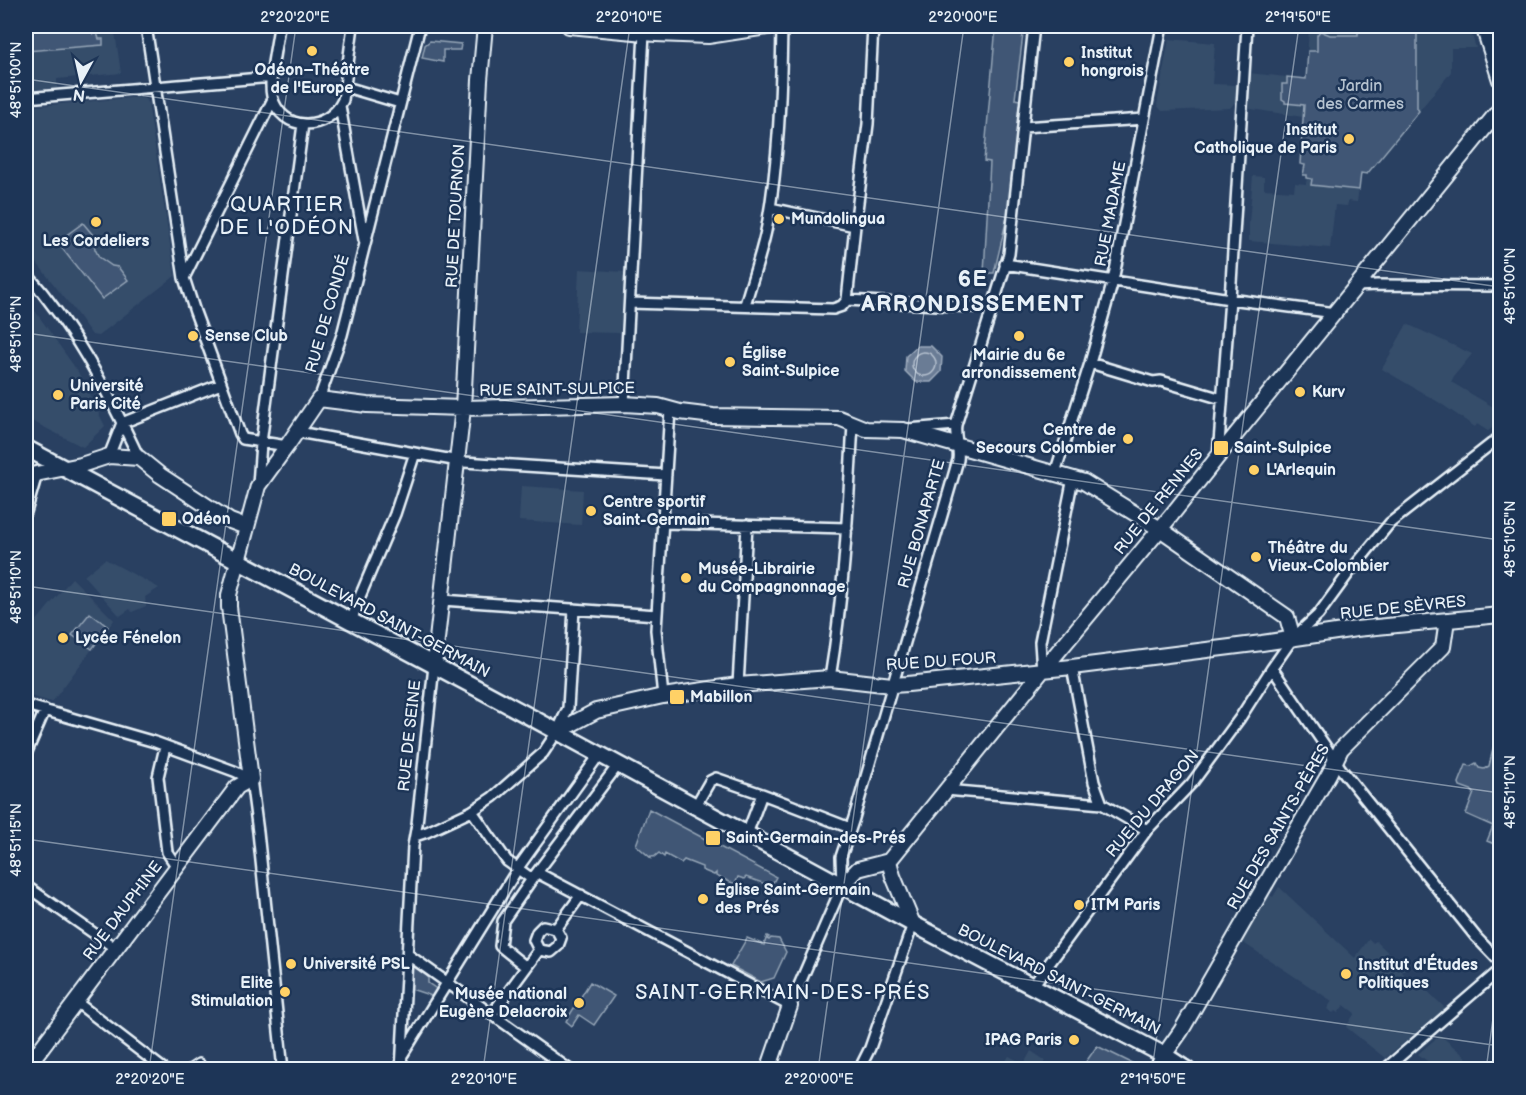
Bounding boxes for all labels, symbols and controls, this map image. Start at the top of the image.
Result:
text: 2°20'20"E [260,8,330,27]
text: 2°20'10"E [596,8,662,27]
text: 2°20'00"E [928,8,998,27]
text: 2°19'50"E [1265,8,1331,27]
text: 48°51'00"N [7,41,26,119]
marker: Odéon–Théâtre de l'Europe [305,44,319,58]
place label: Institut hongrois [1081,44,1144,81]
north arrow [51,51,111,111]
marker: Institut hongrois [1062,55,1076,69]
place label: Odéon–Théâtre de l'Europe [255,61,369,98]
park label: Jardin des Carmes [1316,77,1404,114]
text: N [72,84,86,105]
place label: Institut Catholique de Paris [1194,121,1338,158]
marker: Institut Catholique de Paris [1342,132,1356,146]
street label: RUE DE TOURNON [443,144,469,288]
street label: RUE MADAME [1091,160,1131,268]
district label: QUARTIER DE L'ODÉON [219,193,355,240]
place label: Mundolingua [791,210,885,229]
marker: Mundolingua [772,212,786,226]
marker: Les Cordeliers [89,215,103,229]
place label: Les Cordeliers [43,232,150,251]
text: 48°51'00"N [1501,247,1520,325]
street label: RUE DE CONDÉ [300,252,354,375]
district label: 6E ARRONDISSEMENT [860,266,1085,318]
text: 48°51'05"N [7,296,26,372]
place label: Sense Club [205,327,289,346]
marker: Sense Club [186,329,200,343]
marker: Mairie du 6e arrondissement [1012,329,1026,343]
place label: Église Saint-Sulpice [742,341,839,381]
place label: Mairie du 6e arrondissement [962,346,1077,383]
marker: Église Saint-Sulpice [723,355,737,369]
place label: Université Paris Cité [70,377,144,414]
street label: RUE SAINT-SULPICE [479,379,635,401]
place label: Kurv [1312,383,1346,402]
marker: Kurv [1293,385,1307,399]
marker: Université Paris Cité [51,388,65,402]
place label: Centre de Secours Colombier [976,421,1117,458]
marker: Centre de Secours Colombier [1121,432,1135,446]
marker: Saint-Sulpice [1212,439,1230,457]
place label: Saint-Sulpice [1234,439,1331,458]
street label: RUE DE RENNES [1110,445,1208,559]
street label: RUE BONAPARTE [895,457,949,591]
place label: L'Arlequin [1266,461,1336,480]
marker: L'Arlequin [1247,463,1261,477]
place label: Centre sportif Saint-Germain [603,493,710,530]
text: 48°51'05"N [1501,501,1520,577]
marker: Centre sportif Saint-Germain [584,504,598,518]
marker: Odéon [160,510,178,528]
place label: Odéon [182,510,231,529]
place label: Théâtre du Vieux-Colombier [1268,539,1390,576]
text: 48°51'10"N [7,550,26,624]
marker: Théâtre du Vieux-Colombier [1249,550,1263,564]
street label: BOULEVARD SAINT-GERMAIN [285,560,493,682]
place label: Musée-Librairie du Compagnonnage [698,560,846,597]
marker: Musée-Librairie du Compagnonnage [679,571,693,585]
street label: RUE DE SÈVRES [1339,590,1467,624]
place label: Lycée Fénelon [75,629,181,648]
marker: Lycée Fénelon [56,631,70,645]
street label: RUE DU FOUR [885,649,997,675]
street label: RUE DE SEINE [395,679,425,793]
marker: Mabillon [668,688,686,706]
place label: Mabillon [690,688,752,707]
street label: RUE DES SAINTS-PÈRES [1222,740,1334,913]
street label: RUE DU DRAGON [1103,746,1203,862]
text: 48°51'10"N [1501,755,1520,829]
text: 48°51'15"N [7,803,26,877]
marker: Saint-Germain-des-Prés [704,829,722,847]
place label: Saint-Germain-des-Prés [726,829,906,848]
street label: RUE DAUPHINE [79,858,167,964]
place label: Église Saint-Germain des Prés [715,878,871,918]
marker: Église Saint-Germain des Prés [696,892,710,906]
place label: ITM Paris [1091,896,1160,915]
marker: ITM Paris [1072,898,1086,912]
street label: BOULEVARD SAINT-GERMAIN [954,920,1164,1040]
place label: Institut d'Études Politiques [1358,953,1478,993]
place label: Université PSL [303,955,411,974]
marker: Université PSL [284,957,298,971]
marker: Institut d'Études Politiques [1339,967,1353,981]
place label: Elite Stimulation [191,974,273,1011]
district label: SAINT-GERMAIN-DES-PRÉS [635,980,931,1005]
marker: Elite Stimulation [278,985,292,999]
place label: Musée national Eugène Delacroix [439,985,567,1022]
marker: Musée national Eugène Delacroix [572,996,586,1010]
place label: IPAG Paris [985,1031,1062,1050]
marker: IPAG Paris [1067,1033,1081,1047]
text: 2°20'20"E [115,1070,185,1089]
text: 2°20'10"E [451,1070,517,1089]
text: 2°20'00"E [784,1070,854,1089]
text: 2°19'50"E [1120,1070,1186,1089]

